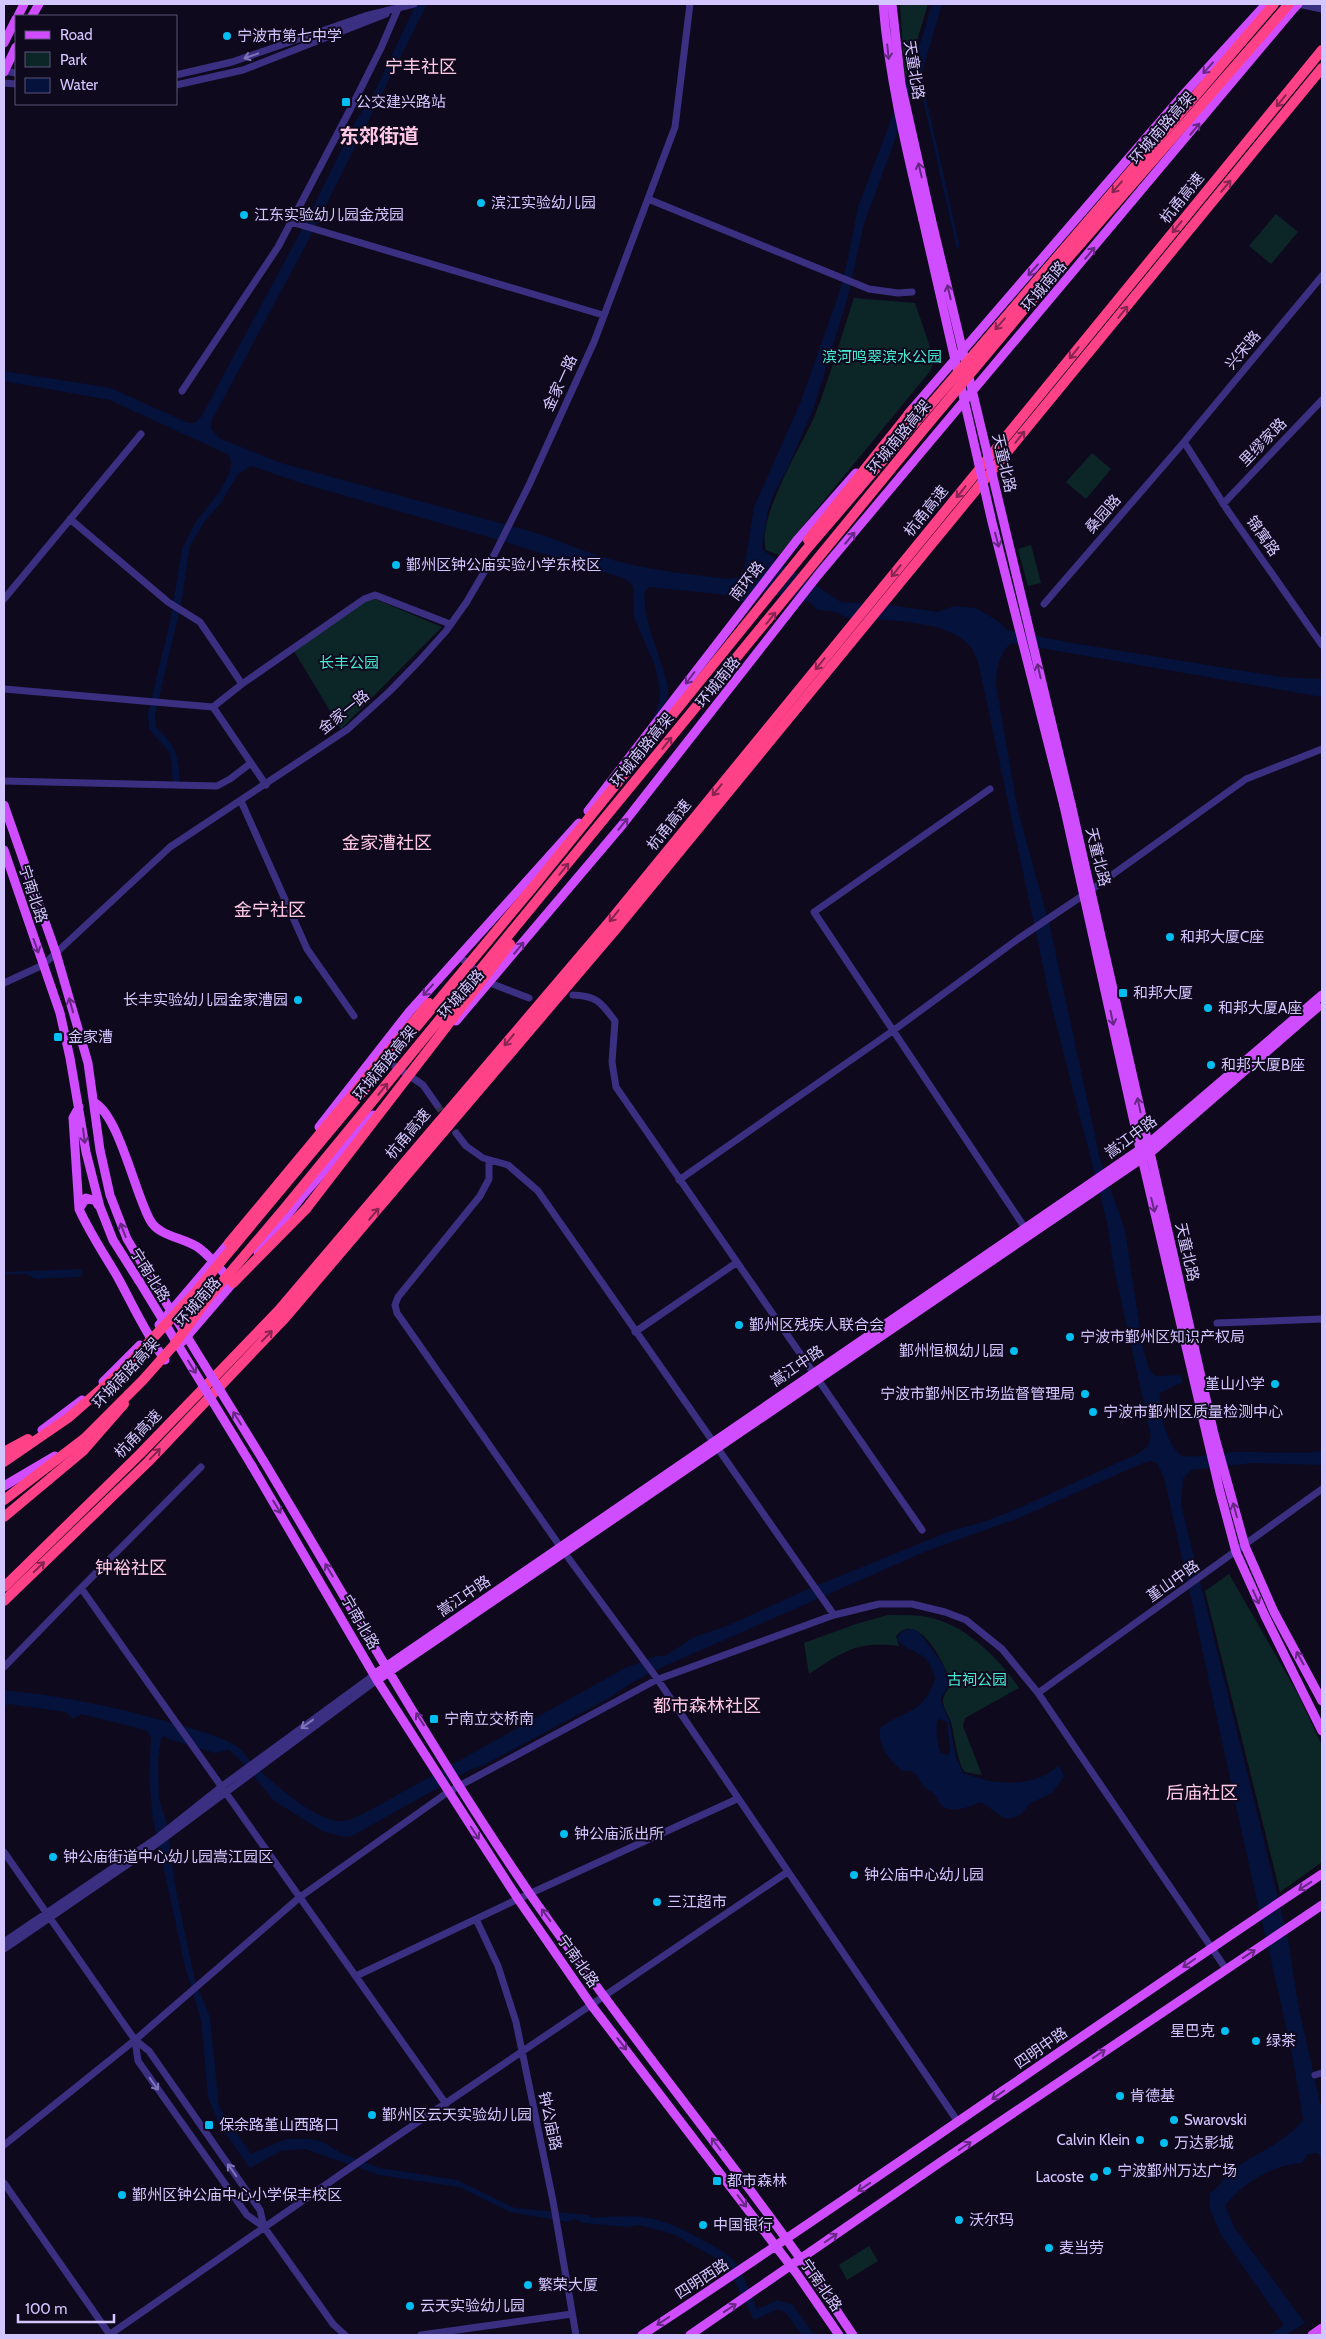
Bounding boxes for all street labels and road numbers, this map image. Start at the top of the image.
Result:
street label: 天童北路 [900,39,928,101]
street label: 环城南路高架 [1126,88,1198,168]
street label: 杭甬高速 [1156,169,1208,227]
street label: 环城南路 [1018,257,1070,315]
street label: 兴宋路 [1222,327,1264,373]
street label: 金家一路 [539,352,581,414]
street label: 环城南路高架 [864,396,934,478]
street label: 里缪家路 [1236,414,1290,470]
street label: 天童北路 [988,432,1020,494]
street label: 杭甬高速 [900,482,952,540]
street label: 桑园路 [1081,491,1125,537]
street label: 锦寓路 [1243,512,1283,560]
street label: 南环路 [726,558,768,604]
street label: 环城南路 [692,653,744,711]
street label: 金家一路 [315,686,373,738]
street label: 环城南路高架 [607,709,677,791]
street label: 杭甬高速 [643,796,695,854]
street label: 天童北路 [1082,826,1114,888]
street label: 宁南北路 [15,863,51,925]
street label: 环城南路 [434,966,488,1022]
street label: 环城南路高架 [350,1022,420,1104]
street label: 杭甬高速 [382,1105,434,1163]
street label: 嵩江中路 [1102,1112,1160,1162]
street label: 天童北路 [1171,1221,1203,1283]
street label: 宁南北路 [126,1245,174,1305]
street label: 环城南路 [172,1273,224,1331]
street label: 环城南路高架 [89,1334,163,1412]
street label: 嵩江中路 [767,1342,827,1390]
street label: 杭甬高速 [111,1406,165,1462]
street label: 堇山中路 [1143,1556,1203,1606]
street label: 嵩江中路 [434,1572,494,1620]
street label: 宁南北路 [337,1592,383,1652]
street label: 宁南北路 [553,1931,603,1991]
street label: 四明中路 [1011,2023,1071,2073]
street label: 钟公庙路 [535,2090,565,2152]
street label: 四明西路 [672,2255,732,2303]
street label: 宁南北路 [796,2255,846,2315]

